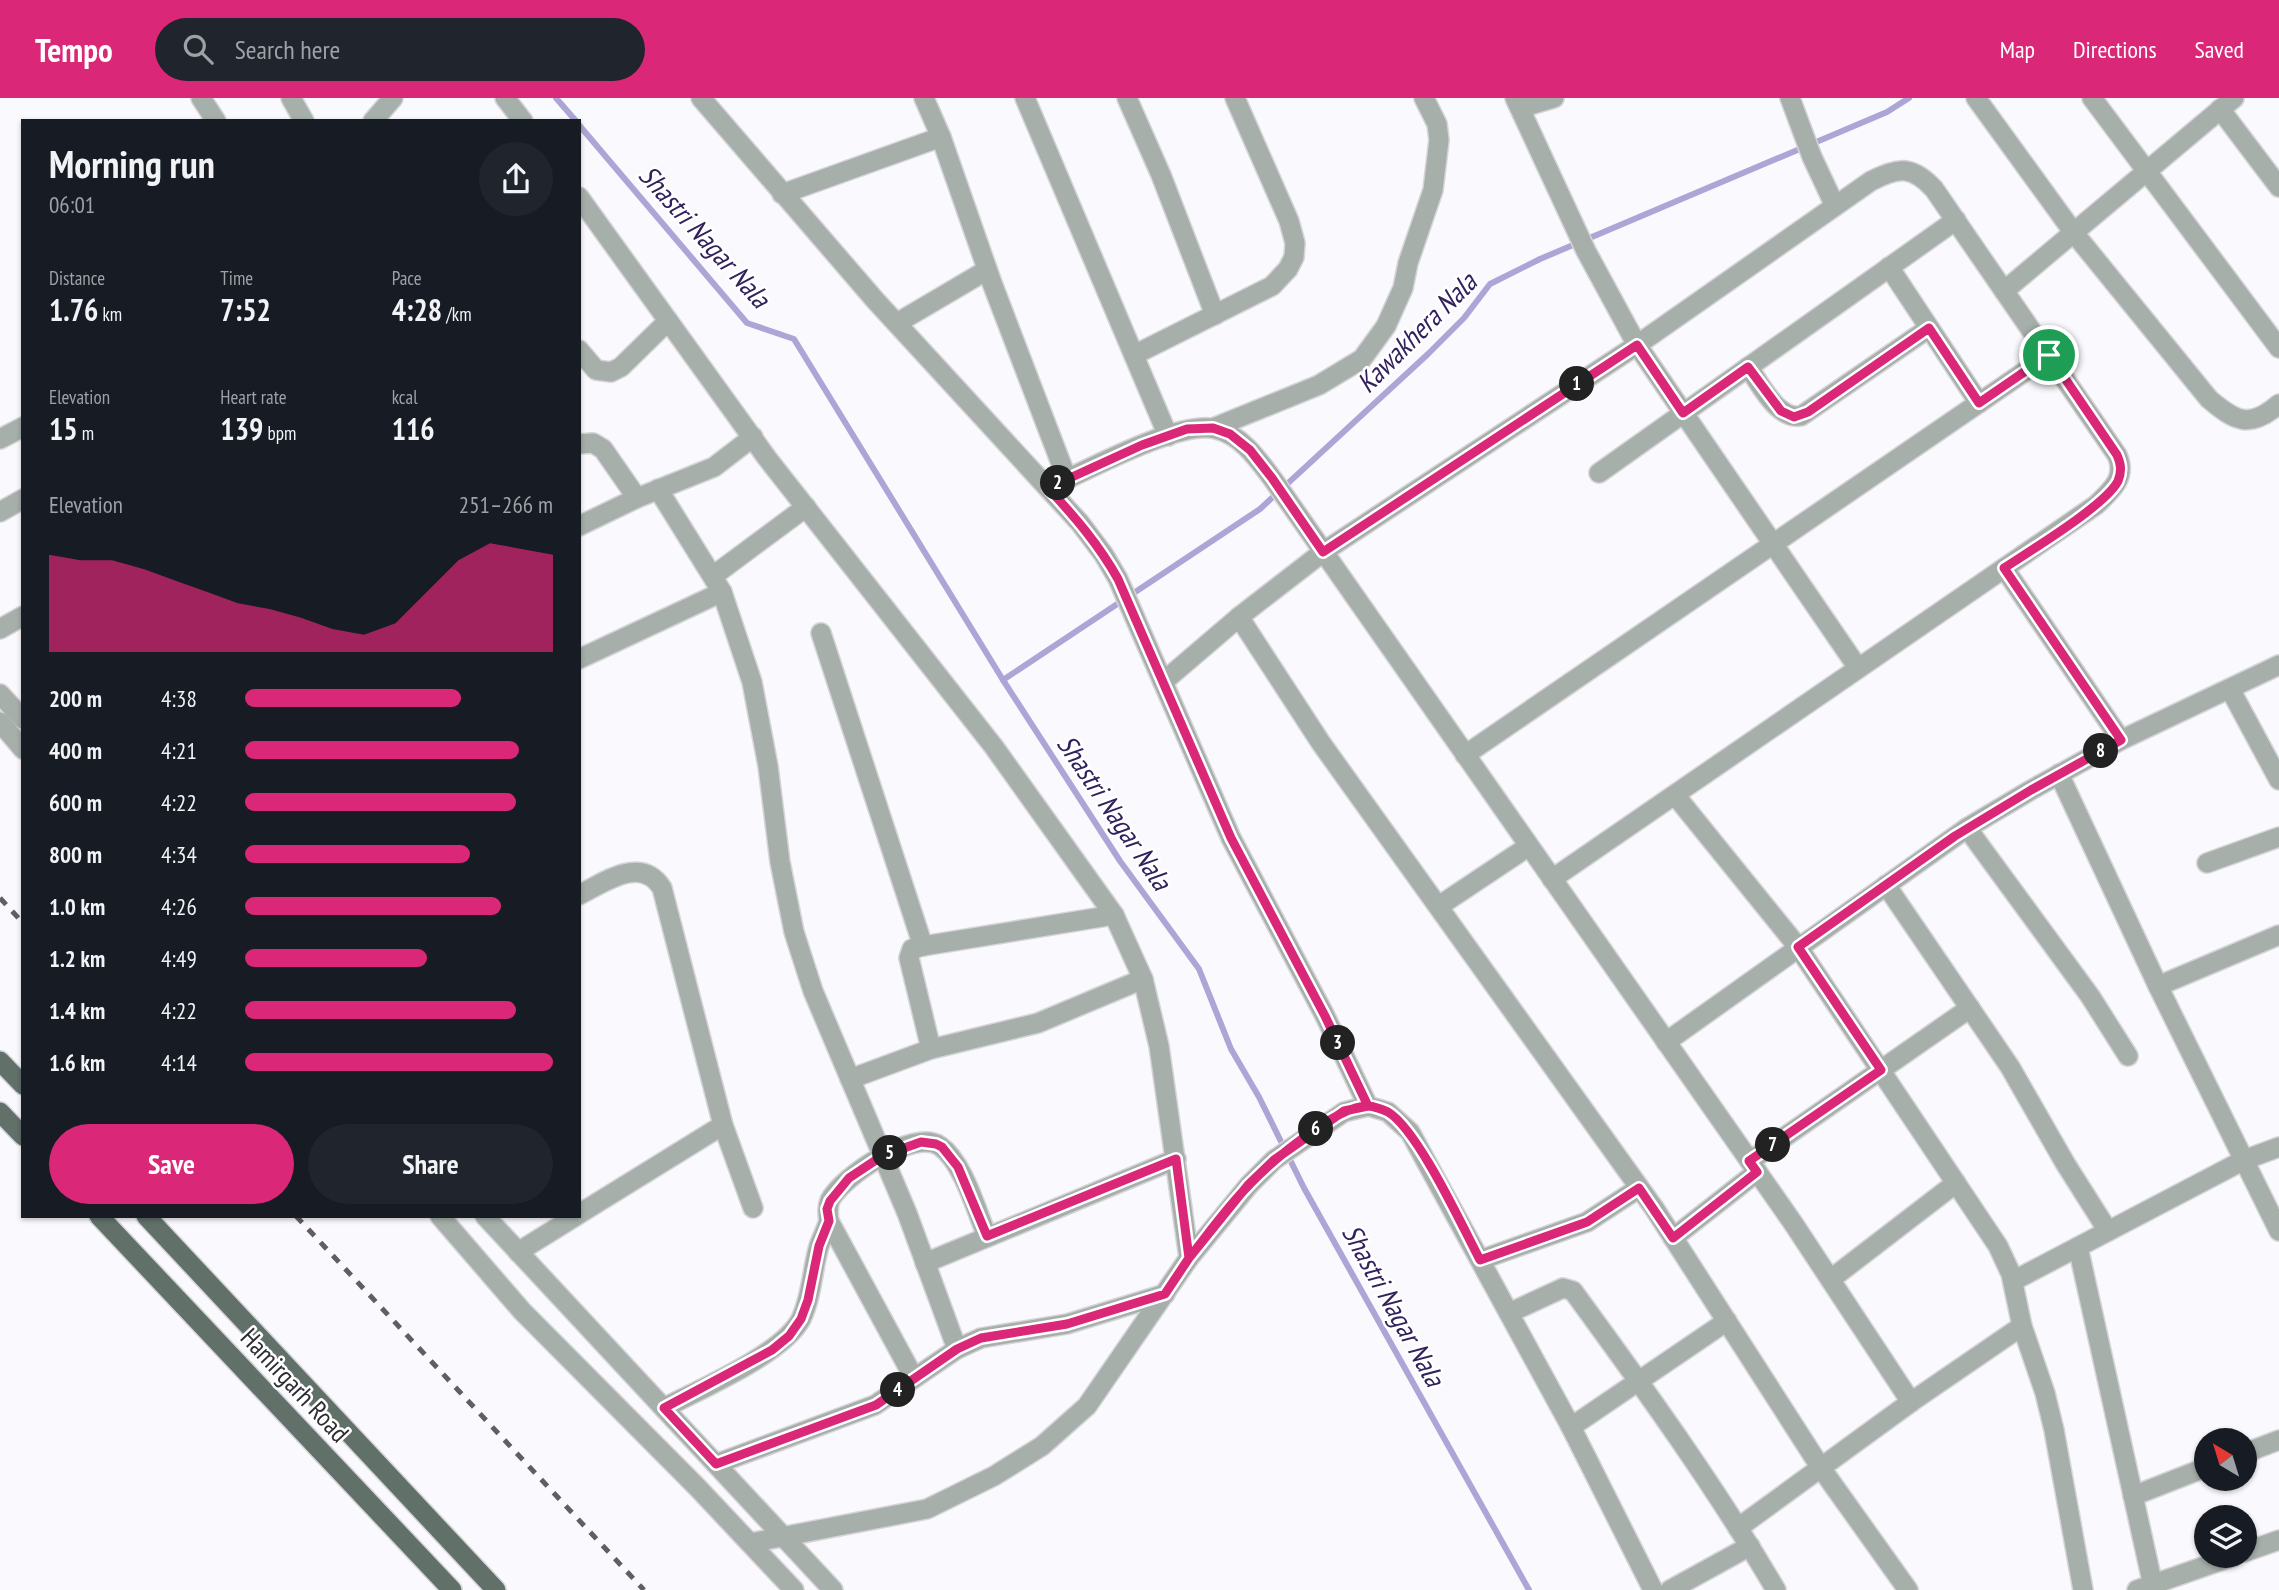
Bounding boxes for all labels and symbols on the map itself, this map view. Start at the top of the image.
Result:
water label: Shastri Nagar Nala [631,157,780,316]
water label: Kawakhera Nala [1348,263,1485,400]
pin [2019,325,2079,385]
pin: 1 [1560,366,1594,402]
pin: 2 [1040,466,1076,500]
water label: Shastri Nagar Nala [1049,727,1182,898]
pin: 8 [2084,734,2118,768]
pin: 3 [1320,1026,1356,1060]
pin: 6 [1298,1112,1334,1146]
pin: 7 [1756,1128,1790,1162]
pin: 5 [872,1136,908,1170]
water label: Shastri Nagar Nala [1334,1218,1455,1394]
street label: Hamirgarh Road [234,1321,356,1449]
pin: 4 [880,1372,916,1408]
north arrow [2194,1428,2258,1491]

